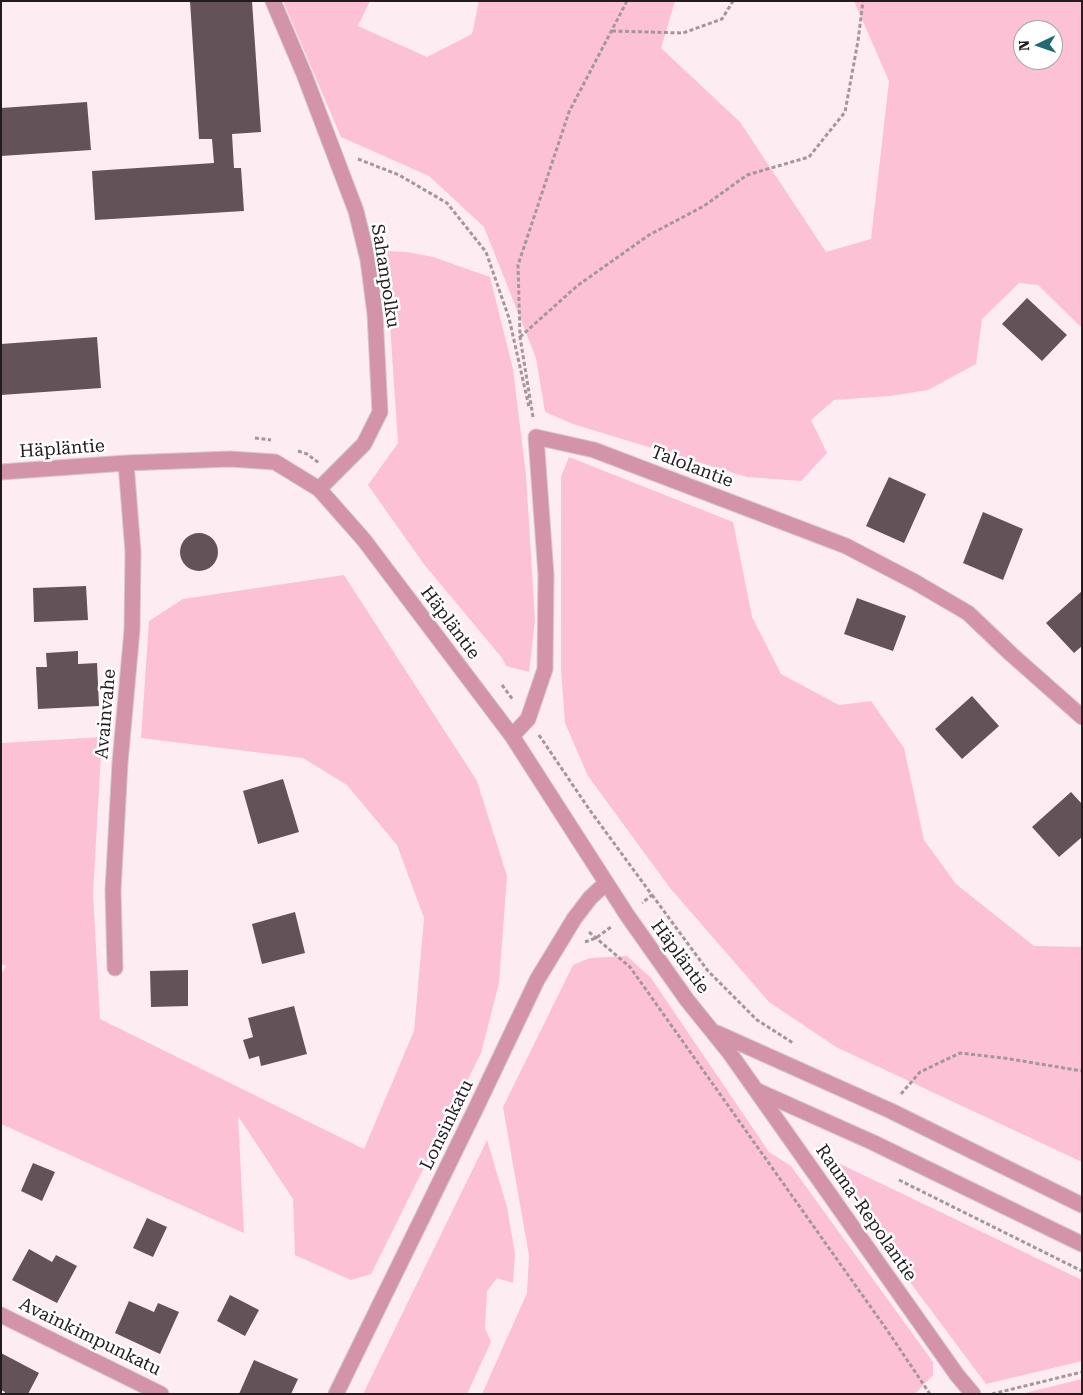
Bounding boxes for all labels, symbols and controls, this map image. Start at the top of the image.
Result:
north arrow [1013,20,1063,70]
text: N [1016,40,1032,52]
street label: Sahanpolku [366,223,404,329]
street label: Häpläntie [19,435,105,463]
street label: Talolantie [648,441,736,493]
street label: Häpläntie [416,582,484,664]
street label: Avainvahe [91,668,121,760]
street label: Häpläntie [646,916,714,998]
street label: Lonsinkatu [416,1076,478,1174]
street label: Rauma-Repolantie [811,1141,921,1285]
street label: Avainkimpunkatu [16,1293,164,1381]

